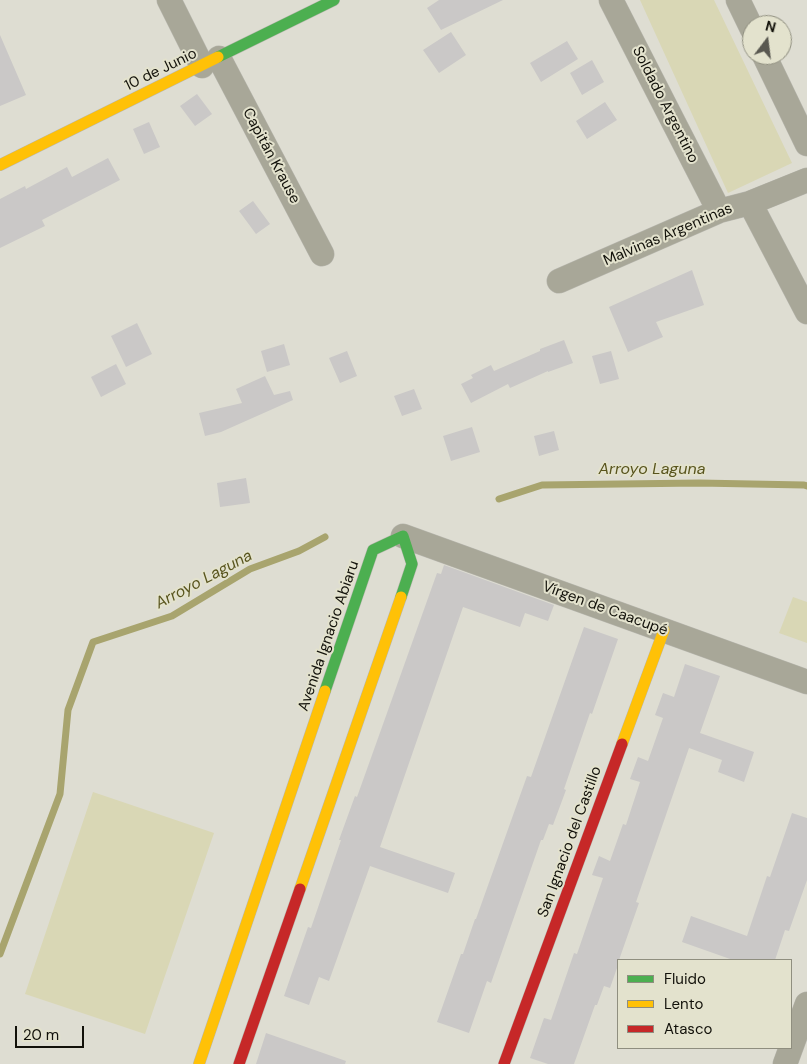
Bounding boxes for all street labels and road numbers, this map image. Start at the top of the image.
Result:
street label: Soldado Argentino [628,44,702,166]
street label: 10 de Junio [122,45,200,95]
street label: Capitán Krause [238,105,304,207]
street label: Malvinas Argentinas [601,200,735,270]
street label: Avenida Ignacio Abiaru [295,558,363,714]
street label: Vírgen de Caacupé [540,578,670,640]
street label: San Ignacio del Castillo [534,764,606,920]

